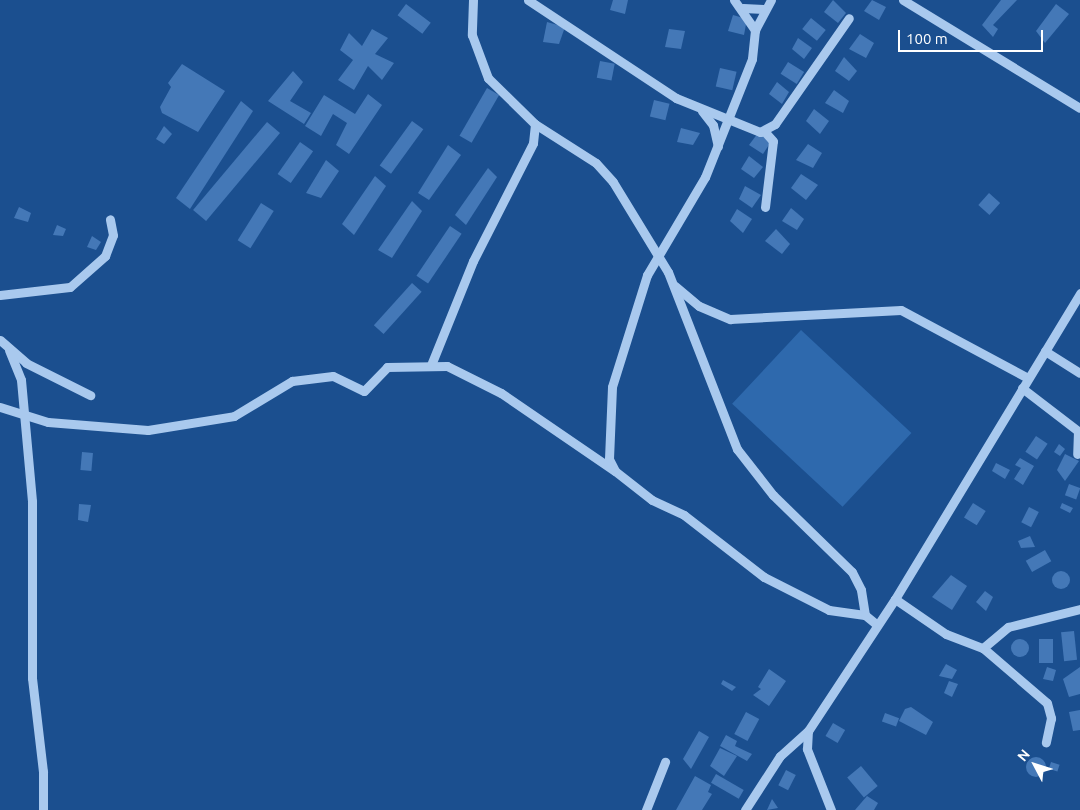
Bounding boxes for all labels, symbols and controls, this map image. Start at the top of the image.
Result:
scale bar [900,20,1045,52]
text: 100 m [906,30,948,47]
north arrow [1010,740,1060,790]
text: N [1014,746,1033,765]

